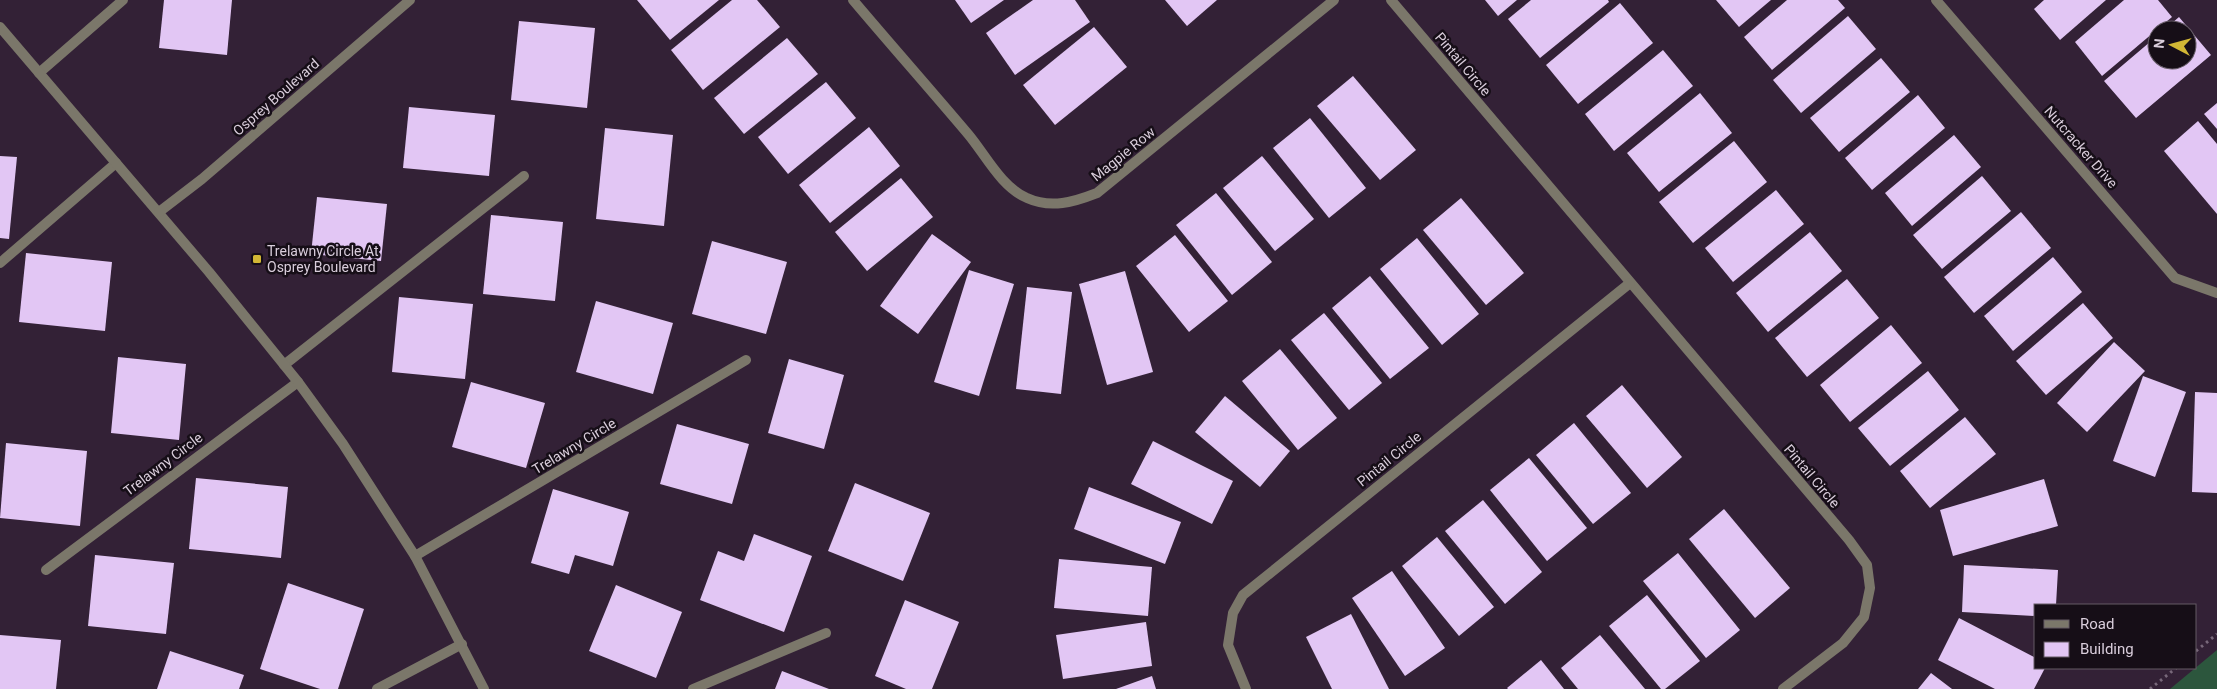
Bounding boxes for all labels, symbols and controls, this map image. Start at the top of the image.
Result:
north arrow [2147,20,2197,70]
street label: Pintail Circle [1432,29,1494,99]
text: N [2151,38,2168,49]
street label: Osprey Boulevard [230,55,322,139]
street label: Nutcracker Drive [2041,103,2121,191]
street label: Magpie Row [1088,123,1158,184]
place label: Trelawny Circle At Osprey Boulevard [267,243,379,275]
marker: Trelawny Circle At Osprey Boulevard [251,253,263,265]
street label: Trelawny Circle [529,415,619,477]
street label: Pintail Circle [1354,428,1424,490]
street label: Trelawny Circle [120,429,206,499]
street label: Pintail Circle [1781,441,1843,511]
legend [2034,604,2197,669]
text: Road [2080,615,2114,633]
text: Building [2080,640,2134,658]

